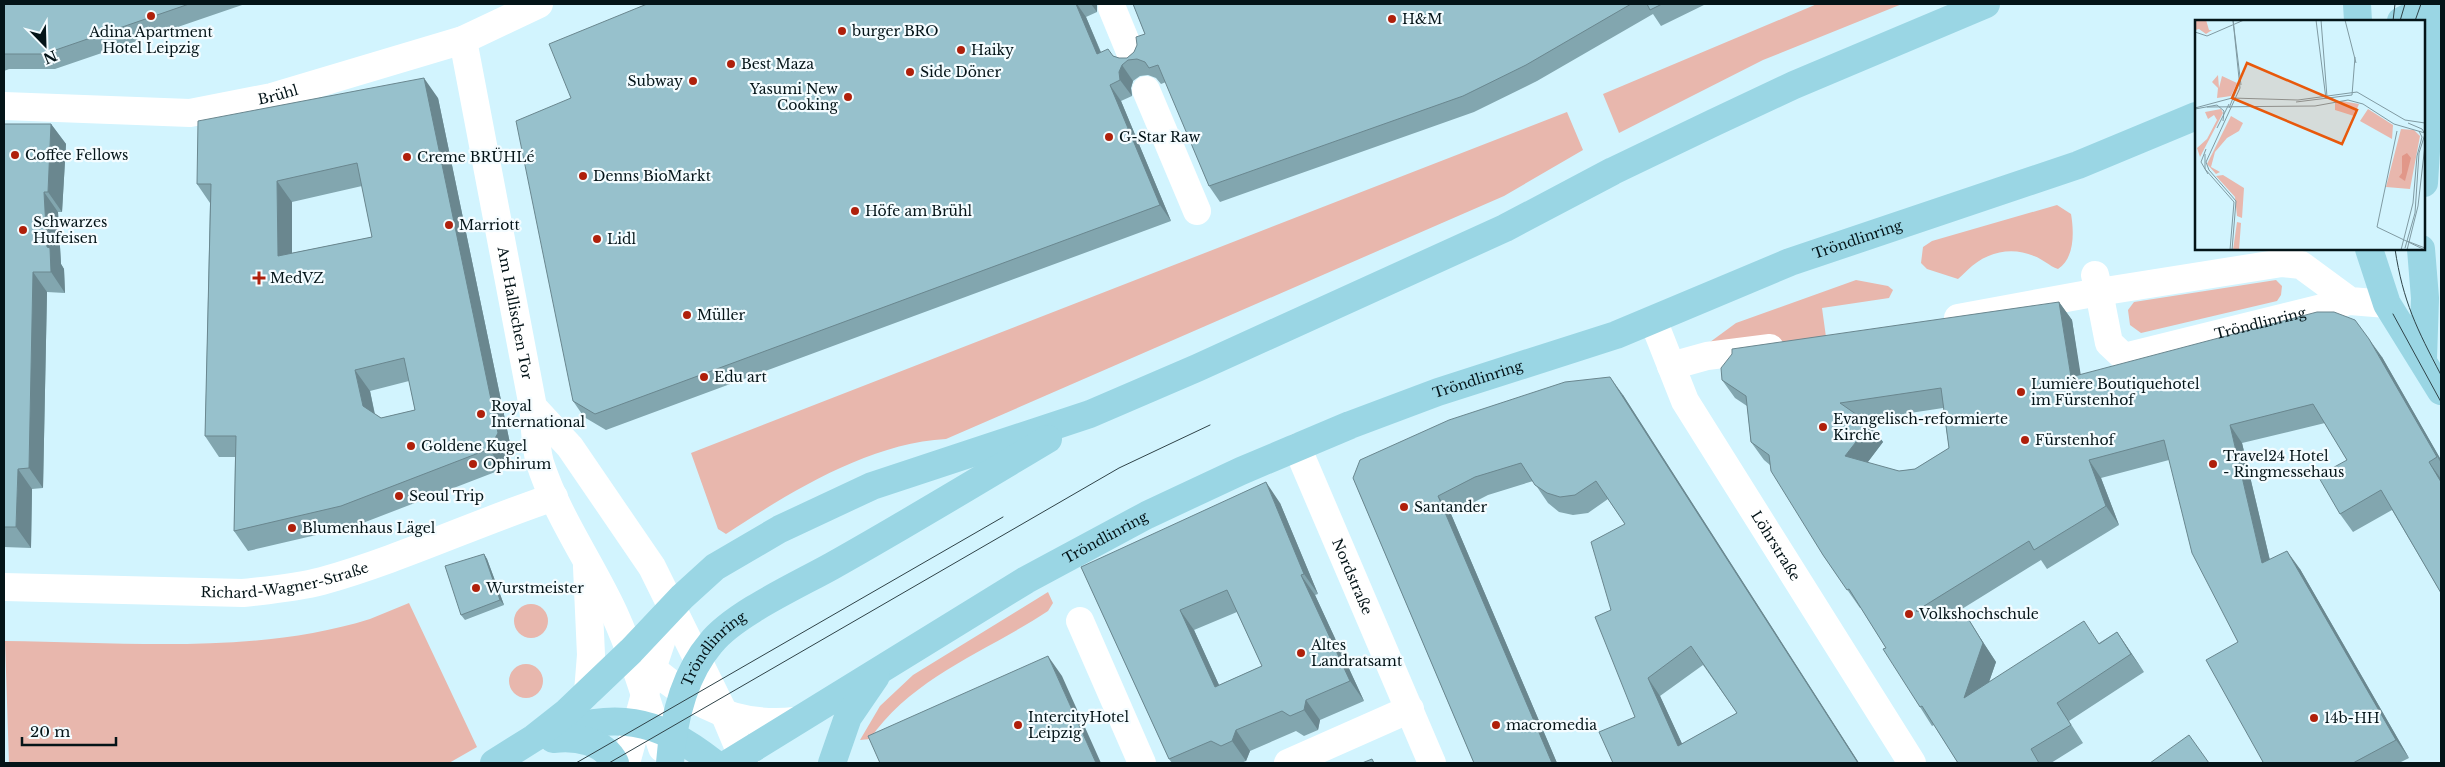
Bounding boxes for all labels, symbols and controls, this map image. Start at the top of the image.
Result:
marker: Adina Apartment Hotel Leipzig [145,10,157,22]
place label: H&M [1402,10,1443,28]
marker: H&M [1386,13,1398,25]
north arrow [20,20,70,70]
inset map [2195,20,2425,250]
place label: burger BRO [851,22,939,40]
place label: Adina Apartment Hotel Leipzig [88,23,213,57]
marker: burger BRO [836,25,848,37]
place label: Haiky [971,41,1014,59]
marker: Haiky [955,44,967,56]
text: N [41,46,60,68]
place label: Best Maza [741,55,814,73]
marker: Best Maza [725,58,737,70]
place label: Side Döner [920,63,1001,81]
marker: Side Döner [904,66,916,78]
place label: Subway [627,72,683,90]
marker: Subway [687,75,699,87]
place label: Yasumi New Cooking [749,80,839,114]
street label: Brühl [256,81,301,109]
marker: Yasumi New Cooking [842,91,854,103]
place label: G-Star Raw [1119,128,1201,146]
marker: G-Star Raw [1103,131,1115,143]
place label: Coffee Fellows [25,146,128,164]
place label: Creme BRÜHLé [417,147,534,166]
marker: Coffee Fellows [9,149,21,161]
marker: Creme BRÜHLé [401,151,413,163]
place label: Denns BioMarkt [593,167,712,185]
marker: Denns BioMarkt [577,170,589,182]
place label: Höfe am Brühl [865,202,973,220]
marker: Höfe am Brühl [849,205,861,217]
place label: Schwarzes Hufeisen [33,213,107,247]
place label: Marriott [459,216,521,234]
street label: Tröndlinring [1810,216,1905,263]
marker: Marriott [443,219,455,231]
marker: Schwarzes Hufeisen [17,224,29,236]
place label: Lidl [607,230,636,248]
marker: Lidl [591,233,603,245]
street label: Am Hallischen Tor [493,244,537,381]
place label: MedVZ [270,269,324,287]
marker: MedVZ [252,271,266,285]
street label: Tröndlinring [2213,303,2308,343]
place label: Müller [697,306,745,324]
marker: Müller [681,309,693,321]
street label: Tröndlinring [1430,356,1526,402]
place label: Edu art [714,368,767,386]
marker: Edu art [698,371,710,383]
place label: Lumière Boutiquehotel im Fürstenhof [2031,375,2200,409]
marker: Lumière Boutiquehotel im Fürstenhof [2015,386,2027,398]
place label: Royal International [491,397,585,431]
marker: Royal International [475,408,487,420]
place label: Evangelisch-reformierte Kirche [1833,410,2008,444]
marker: Evangelisch-reformierte Kirche [1817,421,1829,433]
place label: Fürstenhof [2035,431,2117,449]
marker: Fürstenhof [2019,434,2031,446]
place label: Goldene Kugel [421,437,528,455]
marker: Goldene Kugel [405,440,417,452]
place label: Travel24 Hotel - Ringmessehaus [2223,447,2344,481]
place label: Ophirum [483,455,551,473]
marker: Ophirum [467,458,479,470]
marker: Travel24 Hotel - Ringmessehaus [2207,458,2219,470]
place label: Seoul Trip [409,487,484,505]
marker: Seoul Trip [393,490,405,502]
place label: Santander [1414,498,1488,516]
marker: Santander [1398,501,1410,513]
street label: Tröndlinring [1060,507,1151,567]
street label: Löhrstraße [1747,507,1805,584]
place label: Blumenhaus Lägel [302,519,436,537]
marker: Blumenhaus Lägel [286,522,298,534]
street label: Nordstraße [1328,536,1377,617]
street label: Richard-Wagner-Straße [200,558,371,602]
place label: Wurstmeister [485,579,584,597]
marker: Wurstmeister [470,582,482,594]
place label: Volkshochschule [1918,605,2039,623]
street label: Tröndlinring [678,607,750,689]
marker: Volkshochschule [1903,608,1915,620]
place label: Altes Landratsamt [1310,636,1403,670]
marker: Altes Landratsamt [1295,647,1307,659]
place label: IntercityHotel Leipzig [1028,708,1129,742]
place label: 14b-HH [2324,709,2380,727]
marker: 14b-HH [2308,712,2320,724]
scale bar [22,714,116,746]
place label: macromedia [1506,716,1597,734]
marker: IntercityHotel Leipzig [1012,719,1024,731]
marker: macromedia [1490,719,1502,731]
text: 20 m [30,722,70,741]

